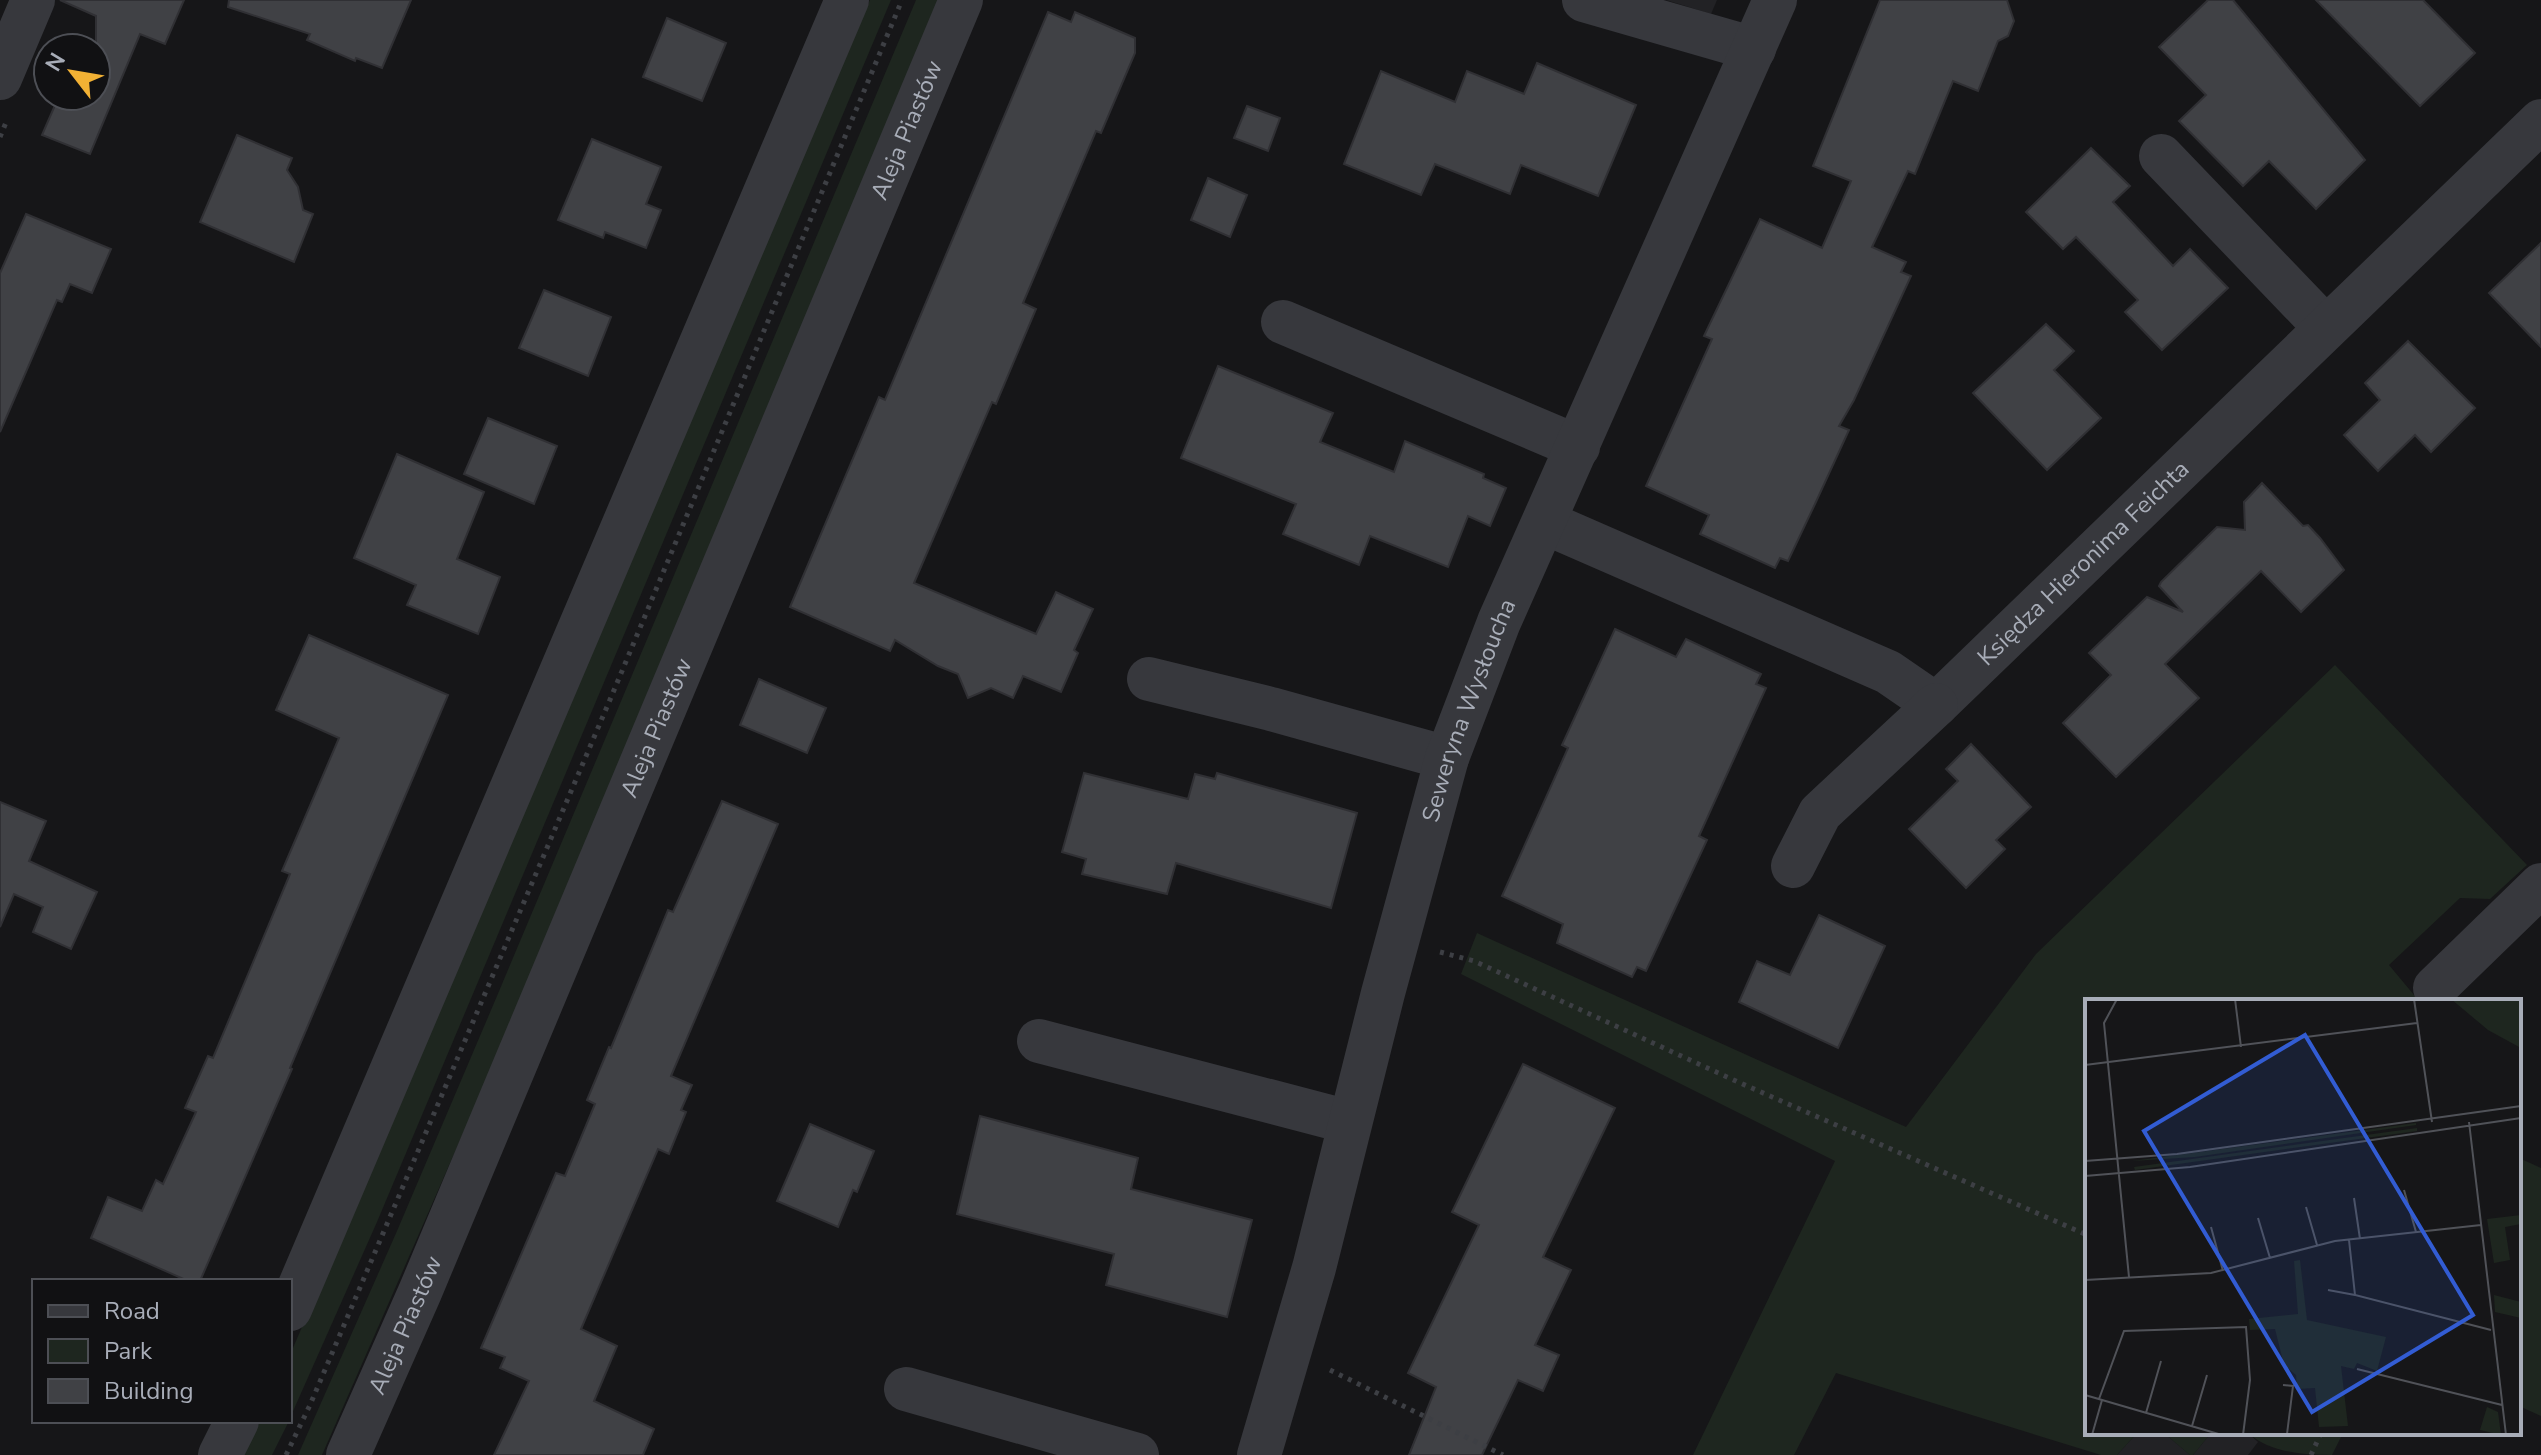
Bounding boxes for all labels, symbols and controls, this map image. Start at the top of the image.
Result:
north arrow [32,32,112,112]
text: N [39,47,73,77]
street label: Aleja Piastów [863,55,950,205]
street label: Księdza Hieronima Feichta [1970,453,2196,673]
street label: Seweryna Wysłoucha [1414,594,1523,825]
street label: Aleja Piastów [613,653,700,802]
inset map [2085,999,2521,1435]
street label: Aleja Piastów [361,1251,449,1399]
legend [32,1279,292,1423]
text: Road [104,1295,160,1327]
text: Park [104,1335,153,1367]
text: Building [104,1375,194,1407]

